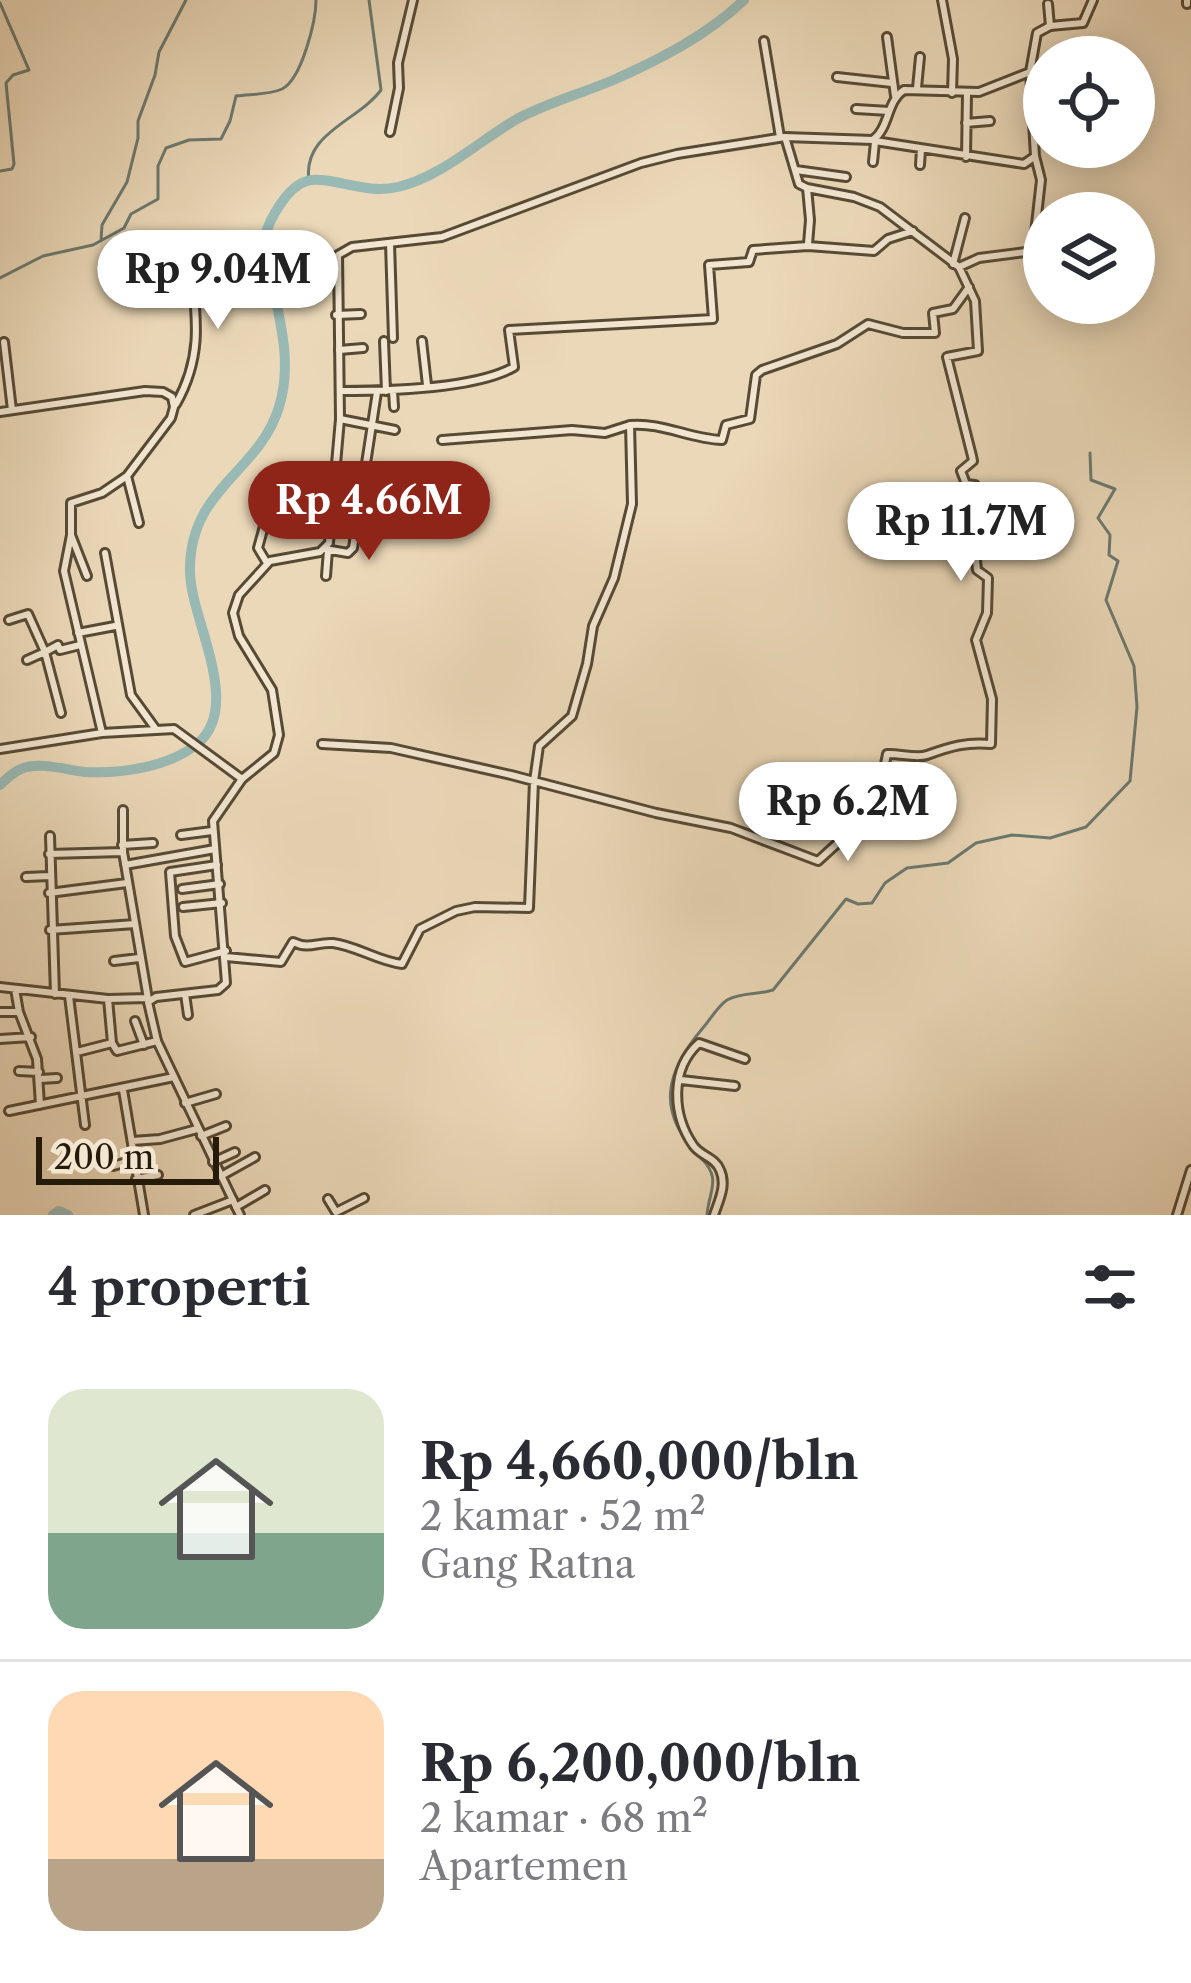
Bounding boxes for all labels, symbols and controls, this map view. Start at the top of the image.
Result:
map controls [1023,36,1155,324]
button: locate [1023,36,1155,168]
button: layers [1023,192,1155,324]
pin: Rp 9.04M [94,230,342,332]
text: Rp 9.04M [124,245,312,293]
pin: Rp 4.66M [245,461,493,563]
text: Rp 4.66M [275,476,463,524]
pin: Rp 11.7M [837,482,1085,584]
text: Rp 11.7M [874,497,1048,545]
pin: Rp 6.2M [737,762,959,864]
text: Rp 6.2M [766,777,930,825]
scale bar [36,1131,219,1184]
text: 200 m [54,1137,154,1178]
icon: filters [1077,1254,1143,1320]
text: 4 properti [48,1256,310,1318]
text: Rp 4,660,000/bln [420,1430,858,1492]
icon: home [144,1437,288,1581]
text: 2 kamar · 52 m² [420,1492,706,1540]
text: Gang Ratna [420,1540,635,1588]
text: Rp 6,200,000/bln [420,1732,860,1794]
icon: home [144,1739,288,1883]
text: 2 kamar · 68 m² [420,1794,708,1842]
text: Apartemen [420,1842,628,1890]

